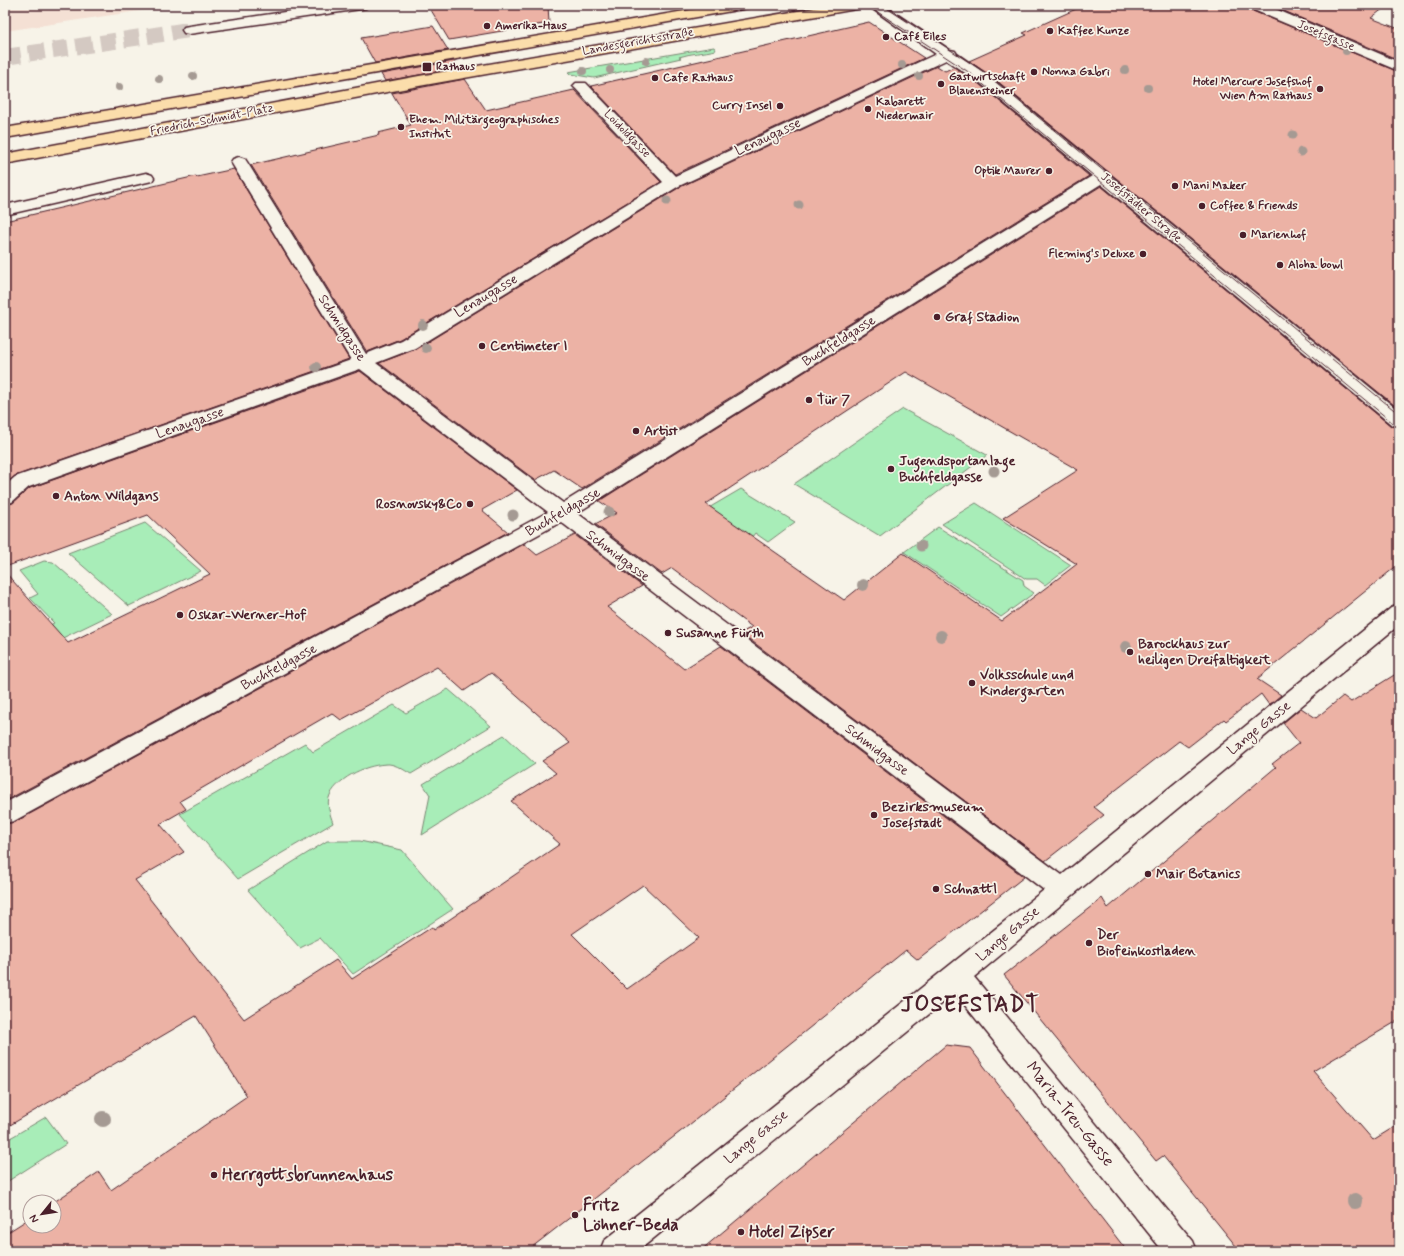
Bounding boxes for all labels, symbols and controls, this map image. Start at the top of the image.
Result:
street label: Josefsgasse [1294,17,1357,56]
place label: Amerika-Haus [495,18,567,34]
marker: Amerika-Haus [482,21,492,31]
place label: Kaffee Kunze [1058,23,1130,39]
street label: Landesgerichtsstraße [581,24,695,61]
marker: Kaffee Kunze [1045,26,1055,36]
place label: Café Eiles [894,29,947,45]
marker: Café Eiles [881,32,891,42]
place label: Rathaus [436,59,476,75]
marker: Rathaus [421,61,433,73]
place label: Nonna Gabri [1042,64,1110,80]
marker: Nonna Gabri [1029,67,1039,77]
place label: Gastwirtschaft Blauensteiner [949,69,1026,99]
place label: Cafe Rathaus [663,70,734,86]
marker: Cafe Rathaus [650,73,660,83]
place label: Hotel Mercure Josefshof Wien Am Rathaus [1193,74,1313,104]
marker: Gastwirtschaft Blauensteiner [936,79,946,89]
marker: Hotel Mercure Josefshof Wien Am Rathaus [1315,84,1325,94]
place label: Kabarett Niedermair [876,94,934,124]
place label: Curry Insel [712,98,772,114]
street label: Friedrich-Schmidt-Platz [149,100,275,140]
marker: Curry Insel [775,101,785,111]
marker: Kabarett Niedermair [863,104,873,114]
street label: Loidoldgasse [599,106,654,162]
place label: Ehem. Militärgeographisches Institut [409,112,560,142]
street label: Lenaugasse [732,114,804,161]
marker: Ehem. Militärgeographisches Institut [396,122,406,132]
place label: Optik Maurer [974,163,1041,179]
marker: Optik Maurer [1044,166,1054,176]
street label: Josefstädter Straße [1097,169,1185,247]
place label: Mani Maker [1183,178,1247,194]
marker: Mani Maker [1170,181,1180,191]
place label: Coffee & Friends [1210,198,1298,214]
marker: Coffee & Friends [1197,201,1207,211]
place label: Marienhof [1251,227,1307,243]
marker: Marienhof [1238,230,1248,240]
place label: Fleming's Deluxe [1048,246,1135,263]
marker: Fleming's Deluxe [1138,249,1148,259]
place label: Aloha bowl [1288,257,1343,273]
marker: Aloha bowl [1275,260,1285,270]
street label: Lenaugasse [451,270,522,323]
street label: Schmidgasse [313,291,370,366]
place label: Graf Stadion [945,308,1019,326]
street label: Buchfeldgasse [799,311,880,371]
marker: Graf Stadion [932,312,942,322]
place label: Centimeter I [490,337,567,355]
marker: Centimeter I [477,341,487,351]
place label: Tür 7 [817,391,851,409]
marker: Tür 7 [804,395,814,405]
street label: Lenaugasse [154,403,227,444]
place label: Artist [644,422,678,440]
marker: Artist [631,426,641,436]
place label: Jugendsportanlage Buchfeldgasse [899,452,1015,487]
marker: Jugendsportanlage Buchfeldgasse [886,464,896,474]
street label: Buchfeldgasse [522,483,604,541]
place label: Anton Wildgans [64,487,159,506]
marker: Anton Wildgans [51,491,61,501]
place label: Rosnovsky&Co [376,495,462,513]
marker: Rosnovsky&Co [465,499,475,509]
street label: Schmidgasse [582,526,654,587]
place label: Oskar-Werner-Hof [188,606,307,624]
marker: Oskar-Werner-Hof [175,610,185,620]
place label: Susanne Fürth [676,624,764,642]
marker: Susanne Fürth [663,628,673,638]
place label: Barockhaus zur heiligen Dreifaltigkeit [1138,635,1271,670]
street label: Buchfeldgasse [238,639,320,695]
marker: Barockhaus zur heiligen Dreifaltigkeit [1125,647,1135,657]
place label: Volksschule und Kindergarten [980,666,1074,703]
marker: Volksschule und Kindergarten [967,678,977,688]
street label: Lange Gasse [1223,697,1295,760]
street label: Schmidgasse [841,720,913,781]
place label: Bezirksmuseum Josefstadt [882,798,984,832]
marker: Bezirksmuseum Josefstadt [869,810,879,820]
place label: Mair Botanics [1156,865,1241,883]
marker: Mair Botanics [1143,869,1153,879]
place label: Schnattl [944,880,997,898]
marker: Schnattl [931,884,941,894]
street label: Lange Gasse [973,902,1044,966]
place label: Der Biofeinkostladen [1097,926,1197,960]
marker: Der Biofeinkostladen [1084,938,1094,948]
district label: JOSEFSTADT [901,991,1039,1019]
street label: Maria-Treu-Gasse [1021,1057,1119,1171]
street label: Lange Gasse [720,1106,792,1169]
place label: Herrgottsbrunnenhaus [222,1164,393,1187]
marker: Herrgottsbrunnenhaus [209,1170,219,1180]
north arrow [22,1194,62,1234]
place label: Fritz Löhner-Beda [583,1194,679,1236]
marker: Fritz Löhner-Beda [570,1210,580,1220]
text: N [26,1212,42,1225]
place label: Hotel Zipser [749,1221,835,1243]
marker: Hotel Zipser [736,1227,746,1237]

